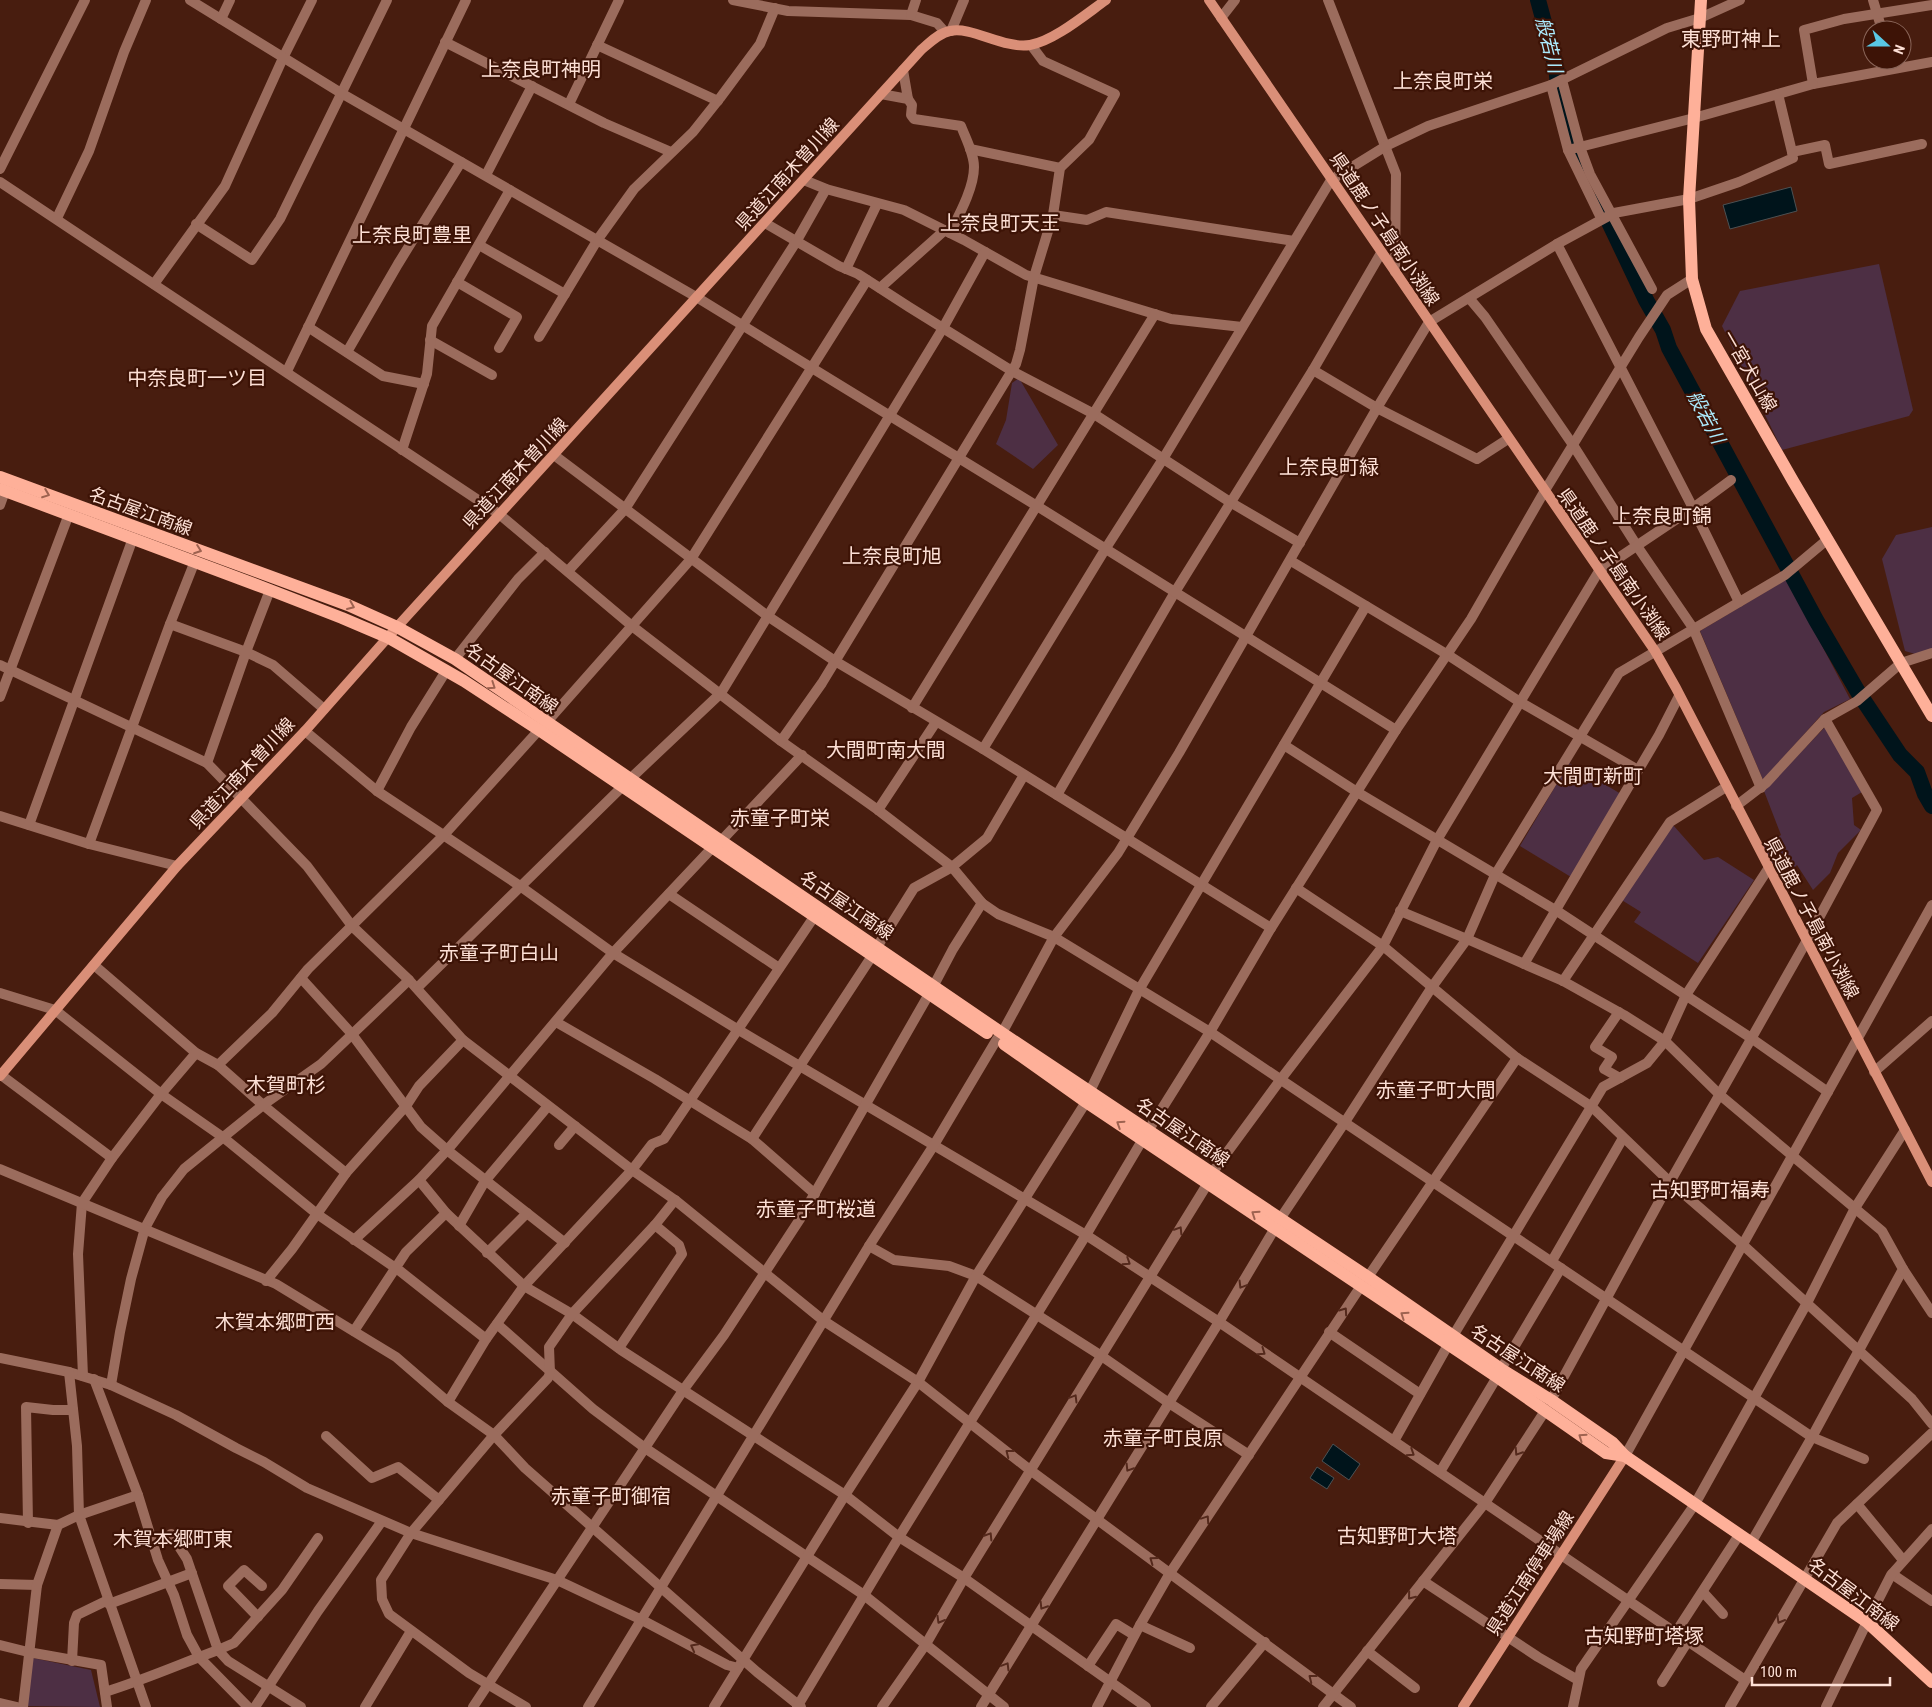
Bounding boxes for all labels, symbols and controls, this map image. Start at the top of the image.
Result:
water label: 般若川 [1531,15,1568,77]
north arrow [1862,20,1912,70]
district label: 東野町神上 [1681,27,1781,51]
text: N [1890,43,1908,57]
district label: 上奈良町神明 [481,57,601,81]
district label: 上奈良町栄 [1393,69,1493,93]
street label: 県道江南木曽川線 [731,113,843,235]
street label: 県道鹿ノ子島南小渕線 [1326,149,1444,309]
district label: 上奈良町天王 [940,211,1060,235]
district label: 上奈良町豊里 [352,223,472,247]
street label: 一宮犬山線 [1718,327,1782,415]
district label: 中奈良町一ツ目 [127,366,267,390]
water label: 般若川 [1682,386,1730,449]
street label: 県道江南木曽川線 [458,413,572,533]
district label: 上奈良町緑 [1279,455,1379,479]
street label: 名古屋江南線 [87,483,195,539]
street label: 県道鹿ノ子島南小渕線 [1554,484,1674,644]
one-way arrow [41,488,49,498]
district label: 上奈良町錦 [1612,504,1712,528]
one-way arrow [193,544,202,554]
district label: 上奈良町旭 [842,544,942,568]
one-way arrow [346,600,355,611]
street label: 名古屋江南線 [462,638,562,718]
one-way arrow [486,680,495,689]
street label: 県道江南木曽川線 [185,713,299,833]
district label: 大間町南大間 [826,738,946,762]
district label: 大間町新町 [1543,764,1643,788]
district label: 赤童子町栄 [730,806,830,830]
street label: 県道鹿ノ子島南小渕線 [1760,834,1864,1002]
street label: 名古屋江南線 [796,866,898,944]
district label: 赤童子町白山 [439,941,559,965]
district label: 木賀町杉 [246,1073,326,1097]
district label: 赤童子町大間 [1376,1078,1496,1102]
street label: 名古屋江南線 [1132,1093,1234,1171]
one-way arrow [1117,1121,1126,1130]
district label: 古知野町福寿 [1650,1178,1770,1202]
district label: 赤童子町桜道 [756,1197,876,1221]
one-way arrow [1251,1211,1260,1221]
one-way arrow [1172,1227,1182,1236]
one-way arrow [1121,1256,1131,1265]
one-way arrow [1238,1279,1248,1288]
one-way arrow [1338,1307,1347,1316]
district label: 木賀本郷町西 [215,1310,335,1334]
one-way arrow [1401,1312,1410,1321]
street label: 名古屋江南線 [1467,1320,1569,1396]
one-way arrow [1256,1346,1266,1355]
one-way arrow [1068,1394,1078,1403]
district label: 赤童子町良原 [1103,1426,1223,1450]
one-way arrow [1578,1434,1588,1443]
one-way arrow [1405,1447,1415,1456]
one-way arrow [1515,1447,1525,1456]
one-way arrow [1006,1450,1015,1458]
one-way arrow [1126,1463,1135,1472]
district label: 赤童子町御宿 [551,1484,671,1508]
street label: 県道江南停車場線 [1482,1507,1578,1639]
one-way arrow [1199,1515,1209,1524]
district label: 古知野町大塔 [1337,1524,1457,1548]
district label: 木賀本郷町東 [113,1527,233,1551]
one-way arrow [983,1533,993,1542]
street label: 名古屋江南線 [1805,1553,1903,1635]
one-way arrow [1150,1558,1159,1566]
one-way arrow [1407,1591,1416,1600]
one-way arrow [1039,1600,1049,1609]
one-way arrow [936,1615,946,1624]
one-way arrow [1776,1615,1786,1624]
district label: 古知野町塔塚 [1584,1624,1704,1648]
one-way arrow [690,1643,699,1653]
scale bar [1752,1654,1890,1686]
one-way arrow [999,1663,1009,1672]
text: 100 m [1760,1663,1797,1681]
one-way arrow [1308,1675,1318,1684]

